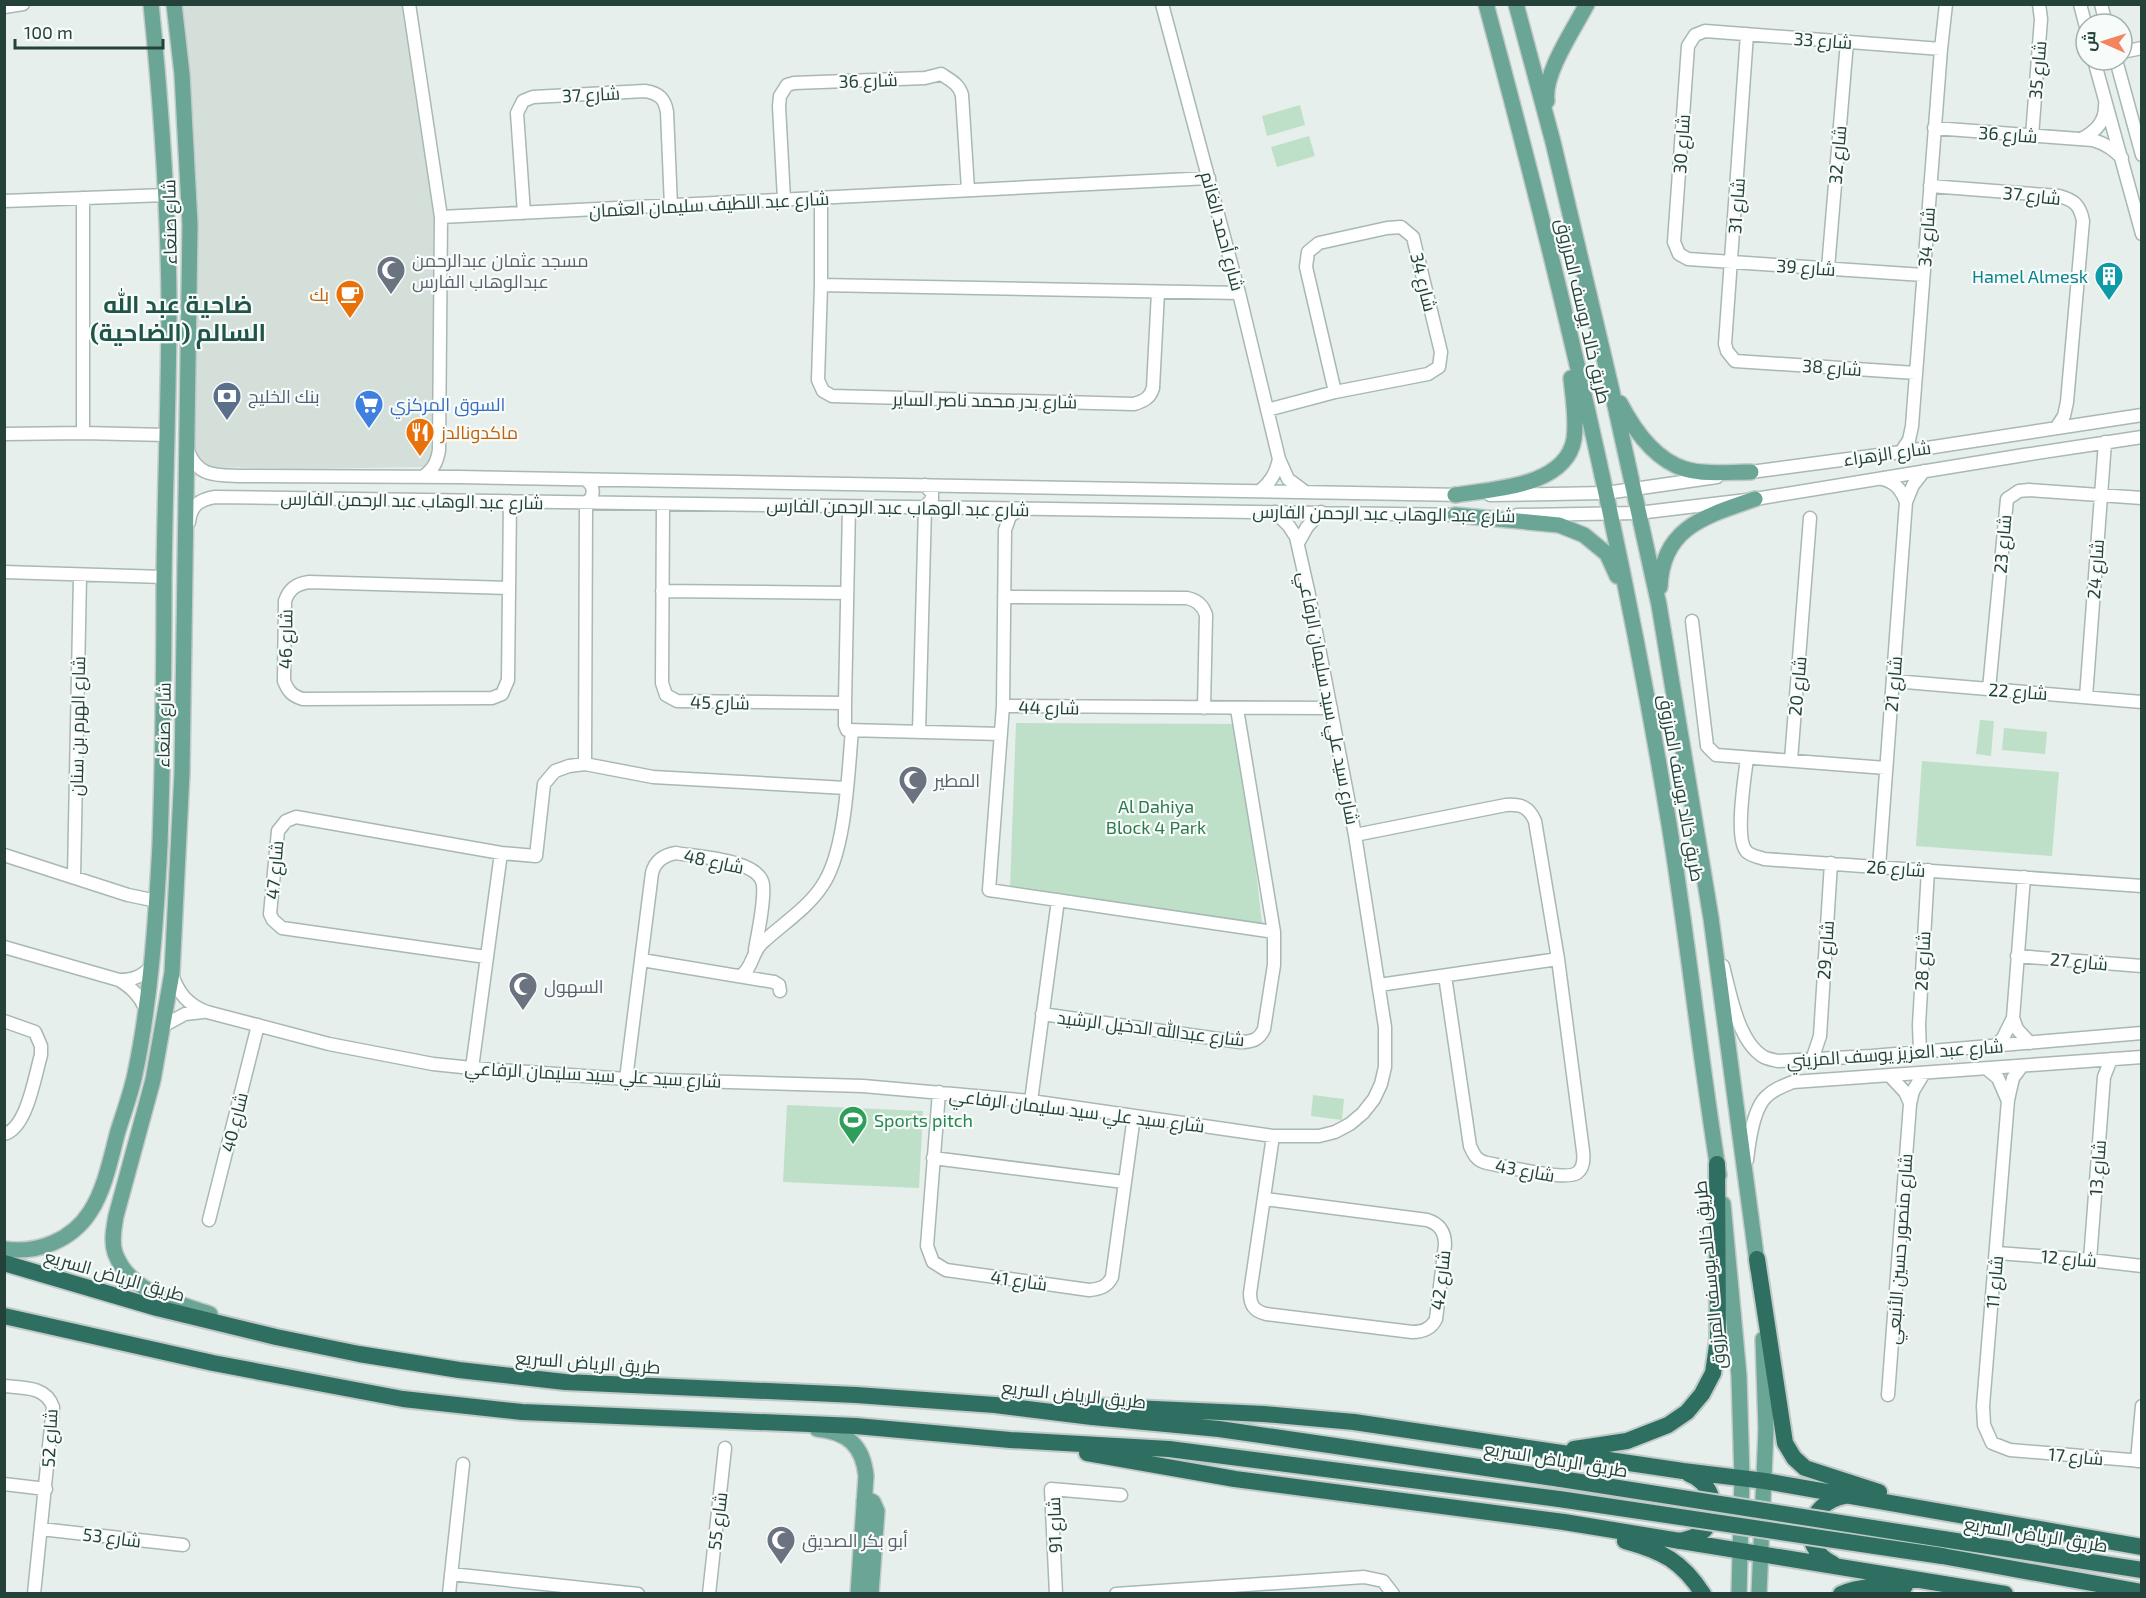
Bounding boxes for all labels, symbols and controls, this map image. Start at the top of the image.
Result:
scale bar [15,12,164,50]
north arrow [2074,12,2134,72]
text: 100 m [24,21,73,43]
street label: شارع 33 [1793,27,1853,55]
text: ش [2078,30,2100,52]
street label: شارع 35 [2023,40,2053,100]
street label: شارع 36 [838,68,898,94]
street label: شارع 37 [561,81,621,109]
street label: شارع 30 [1668,113,1696,175]
street label: شارع 36 [1978,121,2038,149]
street label: شارع 32 [1823,125,1853,186]
street label: شارع أحمد الغانم [1195,169,1250,294]
street label: شارع 31 [1723,177,1751,235]
street label: شارع صنعاء [157,179,183,265]
street label: شارع 37 [2002,181,2062,211]
street label: شارع عبد اللطيف سليمان العثمان [588,187,830,223]
street label: شارع 34 [1913,206,1941,268]
street label: طريق خالد يوسف المرزوق [1550,216,1616,406]
place label: مسجد عثمان عبدالرحمن عبدالوهاب الفارس [412,249,588,293]
street label: شارع 34 [1404,250,1442,314]
mosque icon: مسجد عثمان عبدالرحمن عبدالوهاب الفارس [375,254,407,296]
street label: شارع 39 [1776,254,1836,282]
building icon: Hamel Almesk [2093,260,2125,302]
place label: Hamel Almesk [1972,265,2088,287]
cafe icon: بك [334,278,366,320]
place label: بك [309,283,329,305]
district label: ضاحية عبد الله السالم (الضاحية) [90,288,266,349]
street label: شارع 38 [1801,354,1863,382]
bank icon: بنك الخليج [211,380,243,422]
place label: بنك الخليج [248,385,320,409]
street label: شارع بدر محمد ناصر الساير [891,387,1078,415]
supermarket icon: السوق المركزي [353,388,385,430]
place label: السوق المركزي [390,393,505,419]
restaurant icon: ماكدونالدز [404,416,436,458]
place label: ماكدونالدز [440,421,518,444]
street label: شارع الزهراء [1842,436,1933,472]
street label: شارع عبد الوهاب عبد الرحمن الفارس [280,487,544,515]
street label: شارع عبد الوهاب عبد الرحمن الفارس [766,494,1030,522]
street label: شارع عبد الوهاب عبد الرحمن الفارس [1252,500,1516,528]
street label: شارع 23 [1988,514,2018,575]
street label: شارع 24 [2082,538,2110,600]
street label: شارع سيد علي سيد سليمان الرفاعي [1290,570,1364,827]
street label: شارع 46 [273,609,299,669]
street label: شارع 20 [1783,655,1813,717]
street label: شارع 21 [1880,655,1908,713]
street label: شارع الهرم بن سنان [65,656,91,796]
street label: شارع 22 [1988,678,2048,706]
street label: شارع صنعاء [151,682,177,768]
street label: شارع 45 [690,690,750,716]
street label: طريق خالد يوسف المرزوق [1653,693,1709,884]
street label: شارع 44 [1018,695,1080,721]
mosque icon: المطير [897,764,929,806]
place label: المطير [933,769,980,792]
park label: Al Dahiya Block 4 Park [1106,795,1206,838]
street label: شارع 47 [260,840,290,901]
street label: شارع 48 [682,844,746,880]
street label: شارع 26 [1866,855,1926,883]
street label: شارع 29 [1812,920,1840,980]
street label: شارع 28 [1909,930,1937,992]
street label: شارع 27 [2049,948,2109,976]
mosque icon: السهول [507,970,539,1012]
place label: السهول [544,975,604,998]
street label: شارع عبدالله الدخيل الرشيد [1056,1006,1246,1052]
street label: شارع عبد العزيز يوسف المزيني [1786,1034,2005,1076]
street label: شارع سيد علي سيد سليمان الرفاعي [464,1056,722,1096]
street label: شارع سيد علي سيد سليمان الرفاعي [947,1083,1206,1141]
street label: شارع 40 [216,1090,254,1155]
sports icon: Sports pitch [837,1104,869,1146]
place label: Sports pitch [874,1109,973,1131]
street label: شارع 13 [2084,1139,2112,1197]
street label: شارع منصور حسين الأنبعي [1881,1153,1921,1346]
street label: شارع 43 [1493,1154,1556,1188]
street label: طريق خالد يوسف المرزوق [1688,1179,1732,1370]
street label: طريق الرياض السريع [42,1244,188,1308]
street label: شارع 12 [2040,1245,2098,1273]
street label: شارع 42 [1425,1249,1457,1311]
street label: شارع 11 [1981,1255,2009,1310]
street label: شارع 41 [989,1265,1049,1297]
street label: طريق الرياض السريع [515,1346,661,1380]
street label: طريق الرياض السريع [1000,1375,1147,1415]
street label: شارع 52 [36,1408,64,1468]
street label: طريق الرياض السريع [1482,1437,1629,1483]
street label: شارع 17 [2047,1443,2104,1471]
street label: شارع 55 [703,1491,733,1551]
street label: شارع 91 [1042,1496,1068,1554]
street label: طريق الرياض السريع [1962,1512,2109,1558]
street label: شارع 53 [81,1523,142,1553]
mosque icon: أبو بكر الصديق [765,1524,797,1566]
place label: أبو بكر الصديق [802,1529,908,1553]

